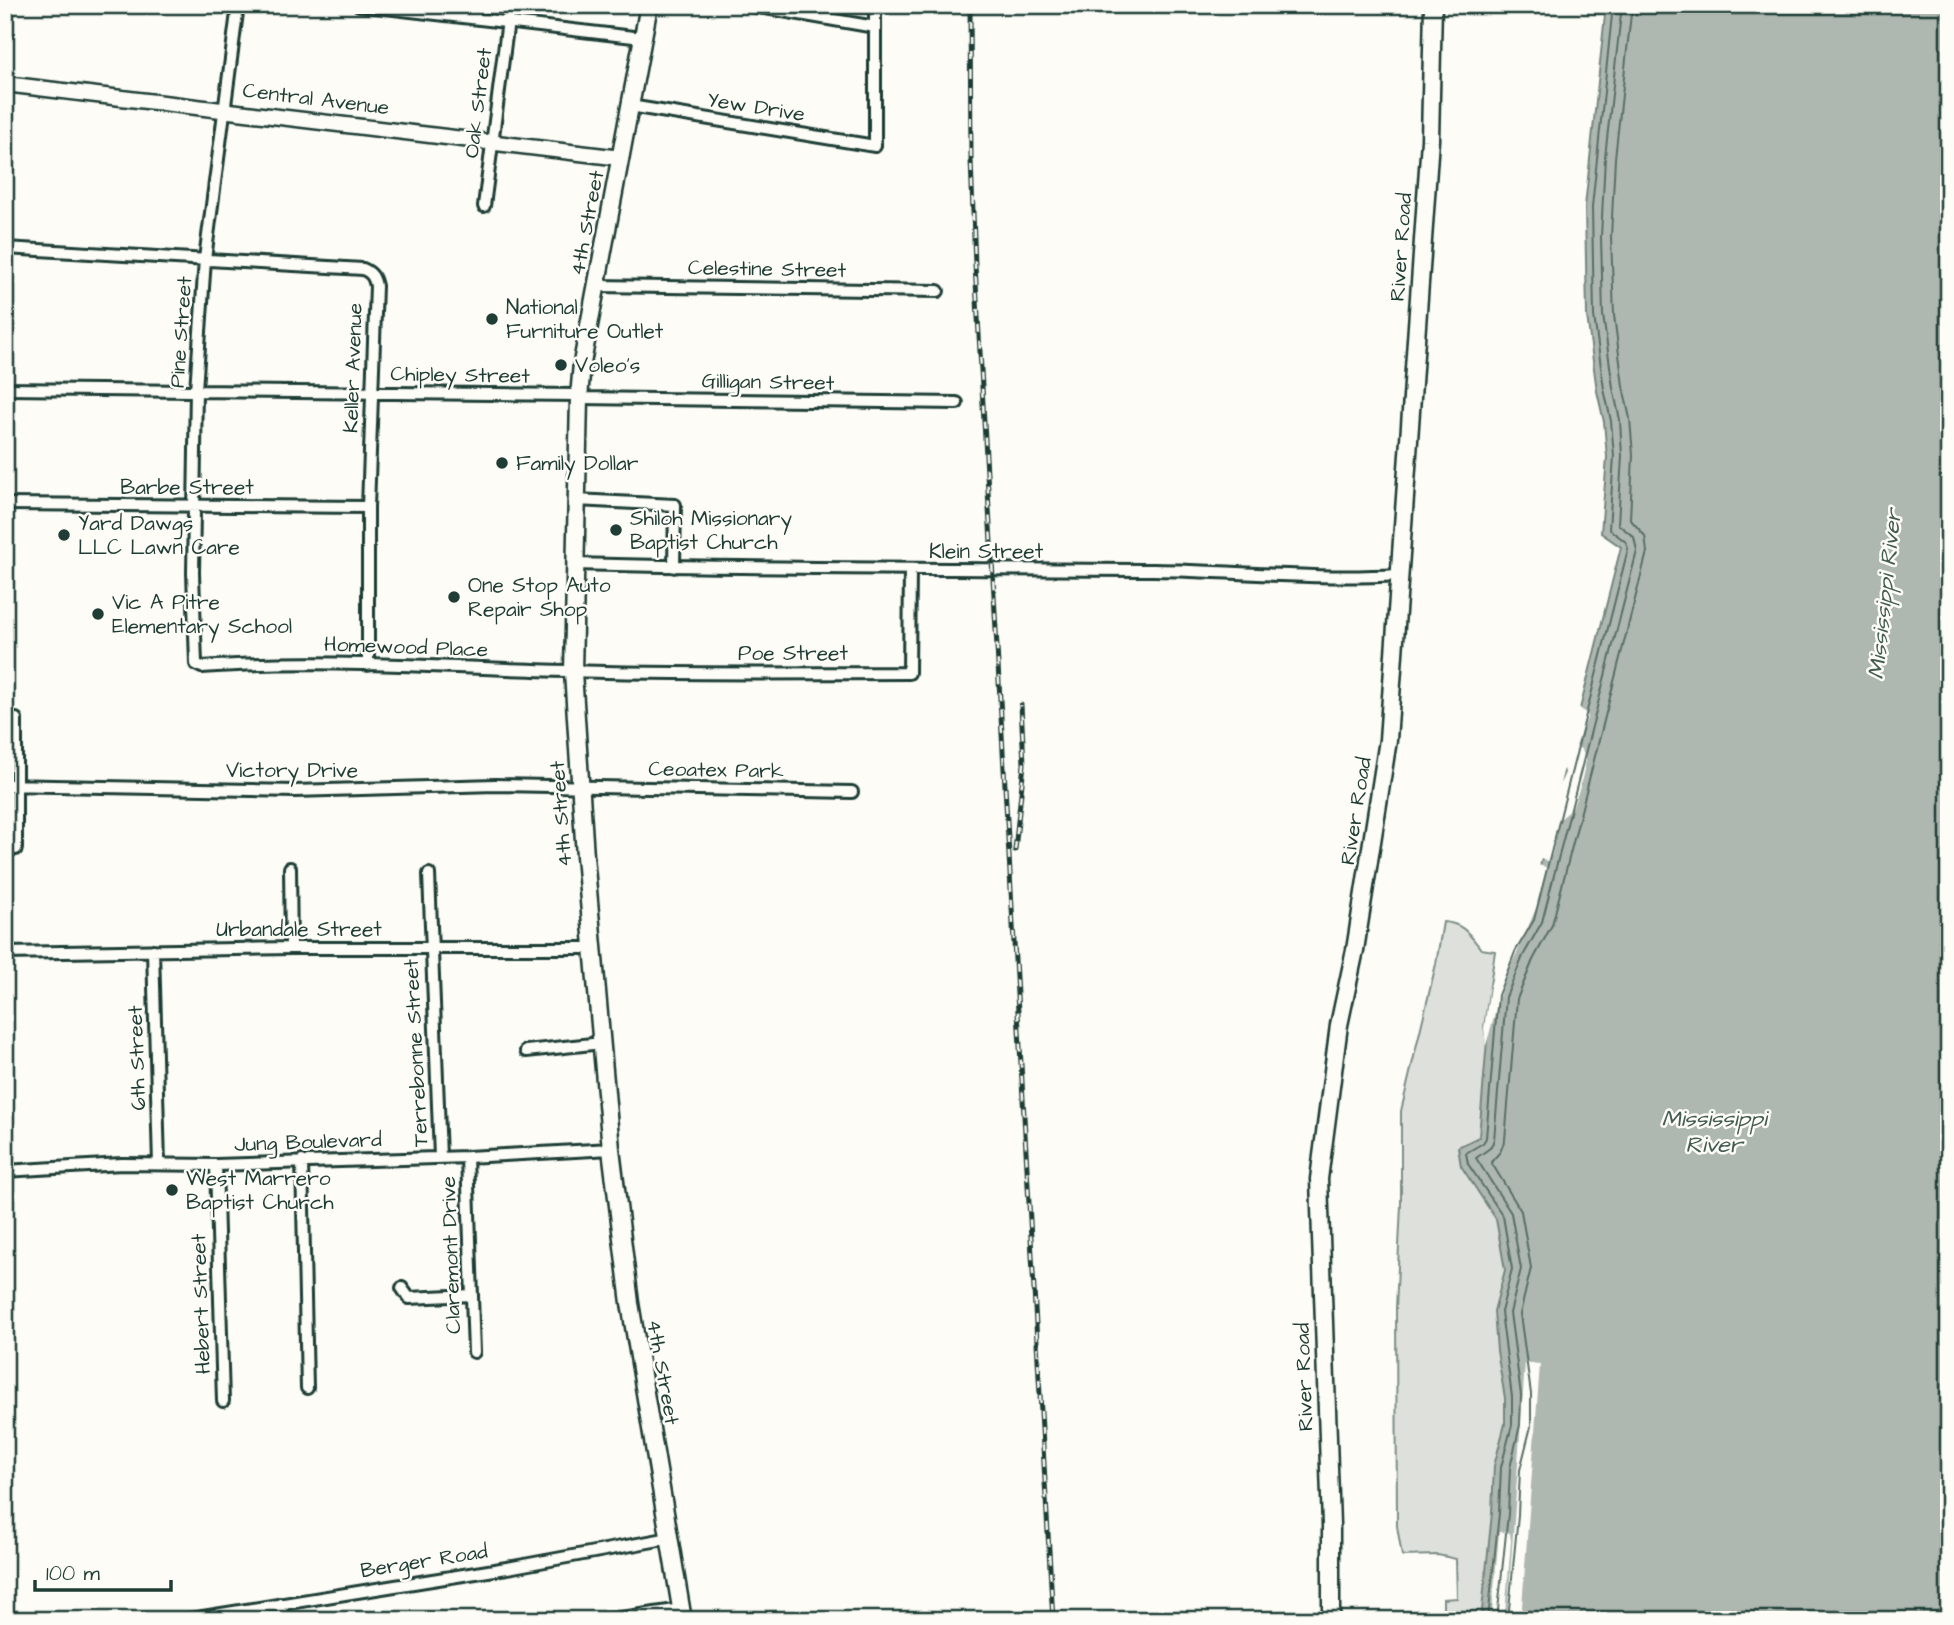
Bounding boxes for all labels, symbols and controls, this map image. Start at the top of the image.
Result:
street label: Oak Street [457,46,499,160]
street label: Central Avenue [241,76,391,122]
street label: Yew Drive [705,85,807,129]
street label: 4th Street [563,168,611,278]
street label: River Road [1383,192,1419,302]
street label: Celestine Street [688,253,847,285]
street label: Pine Street [163,275,199,389]
place label: National Furniture Outlet [506,293,664,346]
street label: Keller Avenue [336,302,370,434]
marker: National Furniture Outlet [484,311,500,327]
place label: Voleo's [575,351,640,380]
marker: Voleo's [553,357,569,373]
street label: Chipley Street [390,359,531,393]
street label: Gilligan Street [701,366,835,400]
place label: Family Dollar [516,449,639,480]
marker: Family Dollar [494,455,510,471]
street label: Barbe Street [120,473,254,502]
place label: Shiloh Missionary Baptist Church [630,504,792,558]
water label: Mississippi River [1860,505,1910,681]
place label: Yard Dawgs LLC Lawn Care [78,509,240,562]
marker: Shiloh Missionary Baptist Church [608,522,624,538]
marker: Yard Dawgs LLC Lawn Care [56,527,72,543]
street label: Klein Street [929,537,1044,566]
place label: One Stop Auto Repair Shop [468,571,611,625]
place label: Vic A Pitre Elementary School [112,588,292,643]
marker: One Stop Auto Repair Shop [446,589,462,605]
marker: Vic A Pitre Elementary School [90,606,106,622]
street label: Homewood Place [324,630,488,664]
street label: Poe Street [738,639,848,668]
street label: Ceoatex Park [648,754,784,786]
street label: River Road [1333,755,1379,867]
street label: Victory Drive [226,756,358,787]
street label: 4th Street [543,759,579,868]
street label: Urbandale Street [216,915,382,944]
street label: Terrebonne Street [397,958,435,1148]
street label: 6th Street [121,1004,153,1111]
water label: Mississippi River [1662,1103,1769,1161]
street label: Jung Boulevard [234,1125,383,1161]
place label: West Marrero Baptist Church [186,1164,334,1218]
street label: Claremont Drive [434,1176,468,1334]
marker: West Marrero Baptist Church [164,1182,180,1198]
street label: Hebert Street [184,1233,218,1375]
street label: 4th Street [639,1317,687,1427]
street label: River Road [1288,1322,1320,1432]
street label: Berger Road [358,1537,490,1587]
scale bar [35,1548,172,1592]
text: 100 m [46,1559,101,1588]

